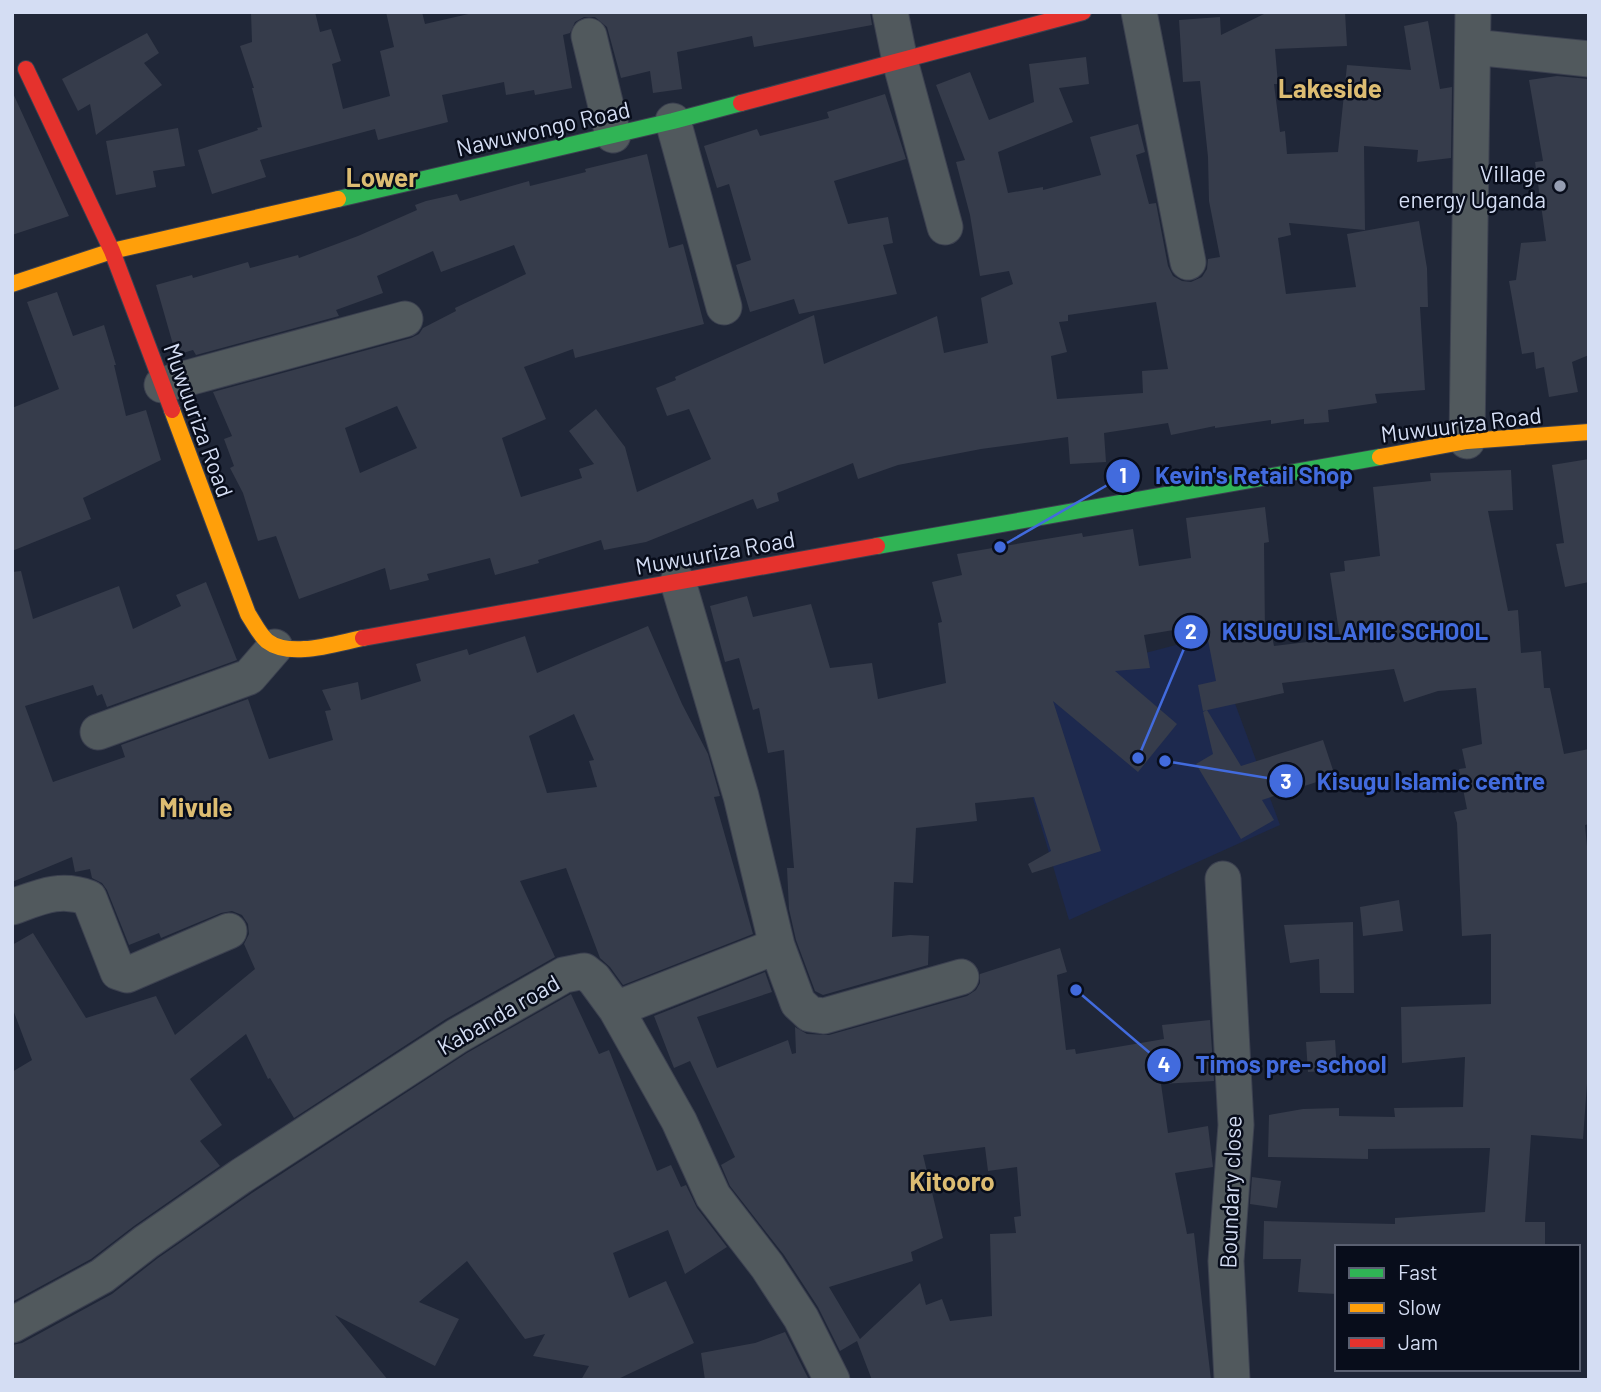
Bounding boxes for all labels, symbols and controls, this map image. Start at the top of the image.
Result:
district label: Lakeside [1278,72,1382,103]
street label: Nawuwongo Road [453,94,633,162]
place label: Village energy Uganda [1398,159,1546,213]
district label: Lower [346,161,418,192]
marker: Village energy Uganda [1552,178,1568,194]
street label: Muwuuriza Road [158,339,240,501]
street label: Muwuuriza Road [1379,400,1543,448]
callout: Kevin's Retail Shop [1106,453,1367,498]
text: Kevin's Retail Shop [1155,460,1353,489]
text: 1 [1119,462,1127,487]
street label: Muwuuriza Road [633,524,797,580]
callout: KISUGU ISLAMIC SCHOOL [1173,609,1502,654]
text: KISUGU ISLAMIC SCHOOL [1222,616,1488,645]
text: 2 [1185,618,1197,643]
callout: Kisugu Islamic centre [1268,759,1560,804]
text: Kisugu Islamic centre [1317,766,1545,795]
text: 3 [1280,768,1292,793]
district label: Mivule [159,791,233,822]
street label: Kabanda road [432,968,564,1060]
callout: Timos pre- school [1146,1042,1400,1087]
text: Timos pre- school [1195,1049,1387,1078]
text: 4 [1158,1051,1170,1076]
street label: Boundary close [1213,1115,1247,1269]
district label: Kitooro [909,1165,995,1196]
legend [1335,1245,1580,1371]
text: Fast [1398,1259,1438,1284]
text: Slow [1398,1294,1441,1319]
text: Jam [1398,1329,1438,1354]

